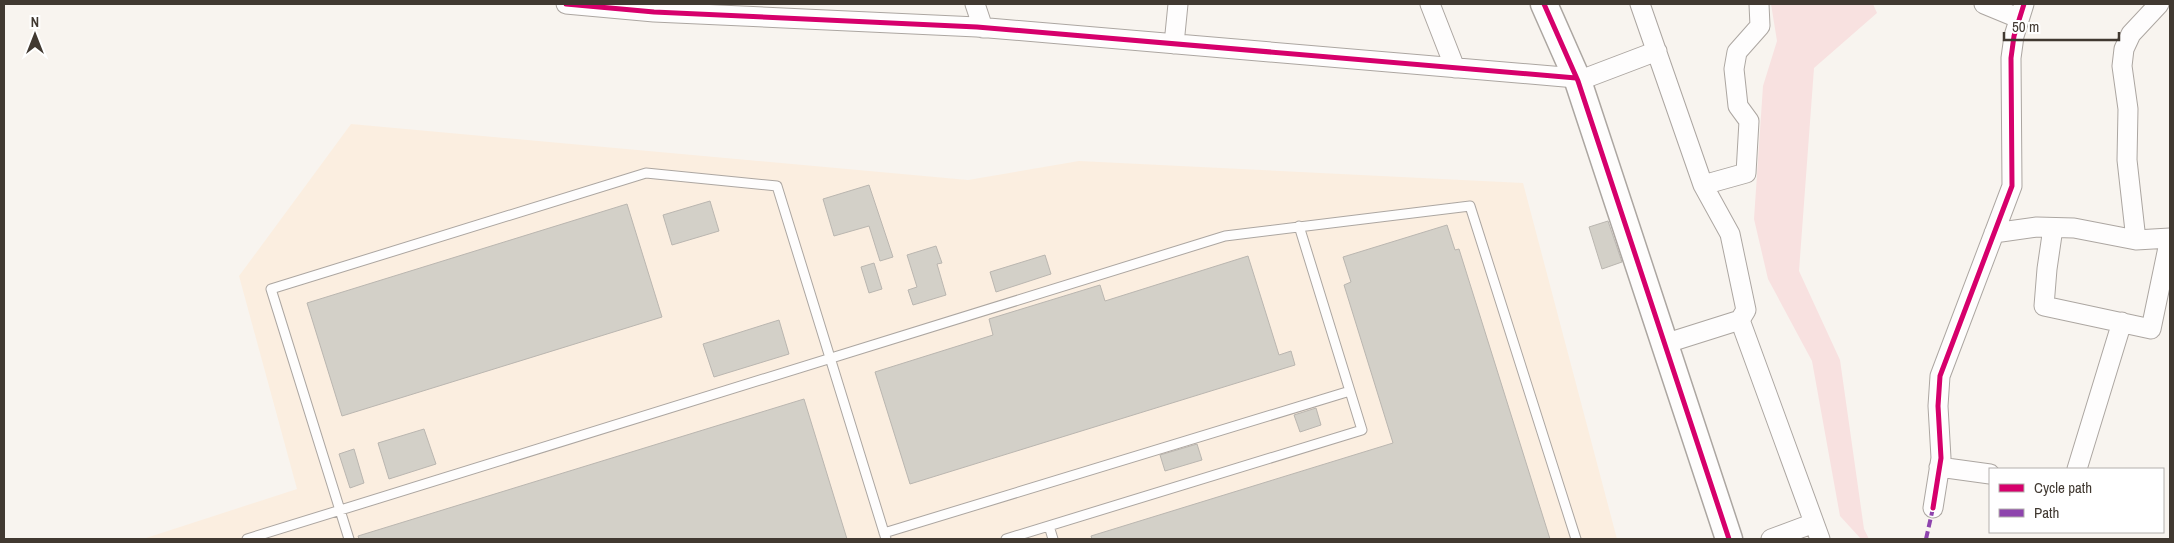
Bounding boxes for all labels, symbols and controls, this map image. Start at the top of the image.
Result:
north arrow [10,10,60,60]
scale bar [2004,10,2119,42]
text: N [31,13,39,31]
text: 50 m [2012,16,2039,37]
legend [1989,468,2164,533]
text: Cycle path [2034,477,2092,498]
text: Path [2034,502,2059,523]

